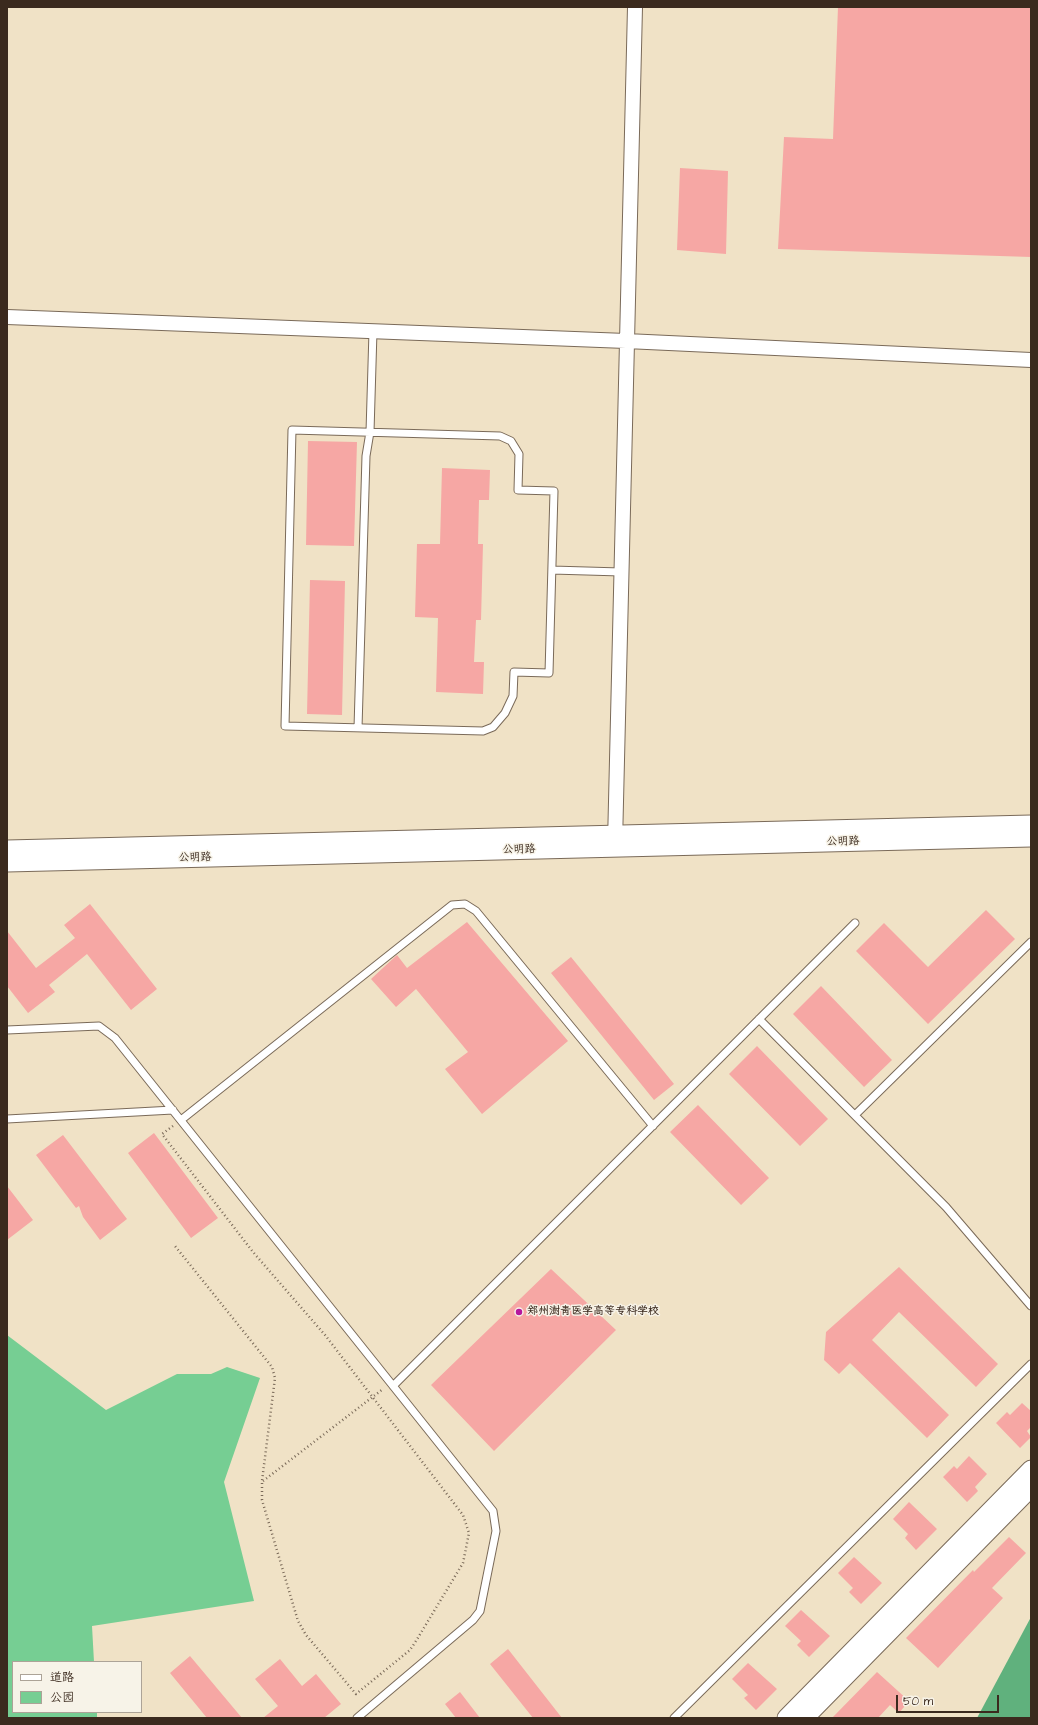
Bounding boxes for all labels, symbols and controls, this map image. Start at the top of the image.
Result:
street label: 公明路 [826,835,860,849]
street label: 公明路 [502,843,536,857]
street label: 公明路 [178,851,212,865]
place label: 郑州澍青医学高等专科学校 [527,1305,659,1319]
marker: 郑州澍青医学高等专科学校 [514,1307,524,1317]
legend [12,1661,142,1713]
text: 道路 [50,1669,74,1686]
scale bar [898,1687,1001,1713]
text: 公园 [50,1689,74,1706]
text: 50 m [903,1693,933,1710]

